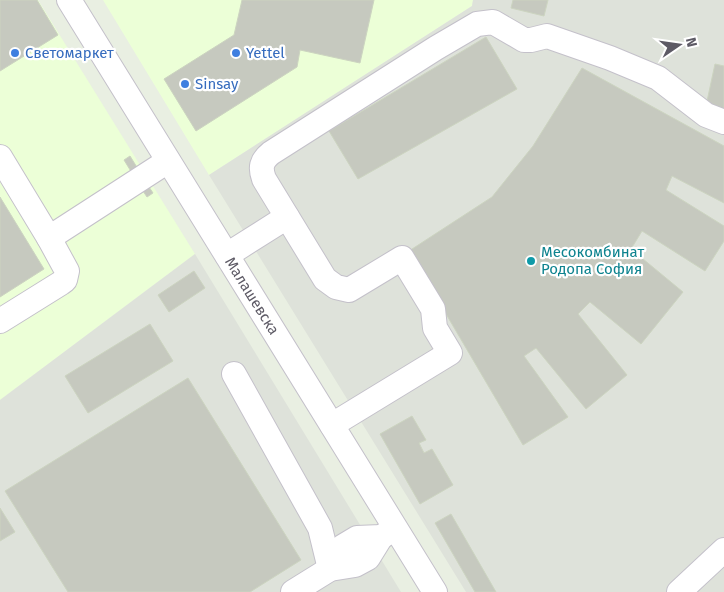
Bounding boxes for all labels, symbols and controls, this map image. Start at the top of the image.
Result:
north arrow [654,20,704,70]
text: N [682,36,701,49]
place label: Светомаркет [25,44,114,62]
place label: Yettel [246,44,285,62]
marker: Светомаркет [9,47,21,59]
marker: Yettel [230,47,242,59]
place label: Sinsay [195,75,239,93]
marker: Sinsay [179,78,191,90]
place label: Месокомбинат Родопа София [541,243,644,278]
street label: Малашевска [221,254,283,338]
marker: Месокомбинат Родопа София [525,255,537,267]

